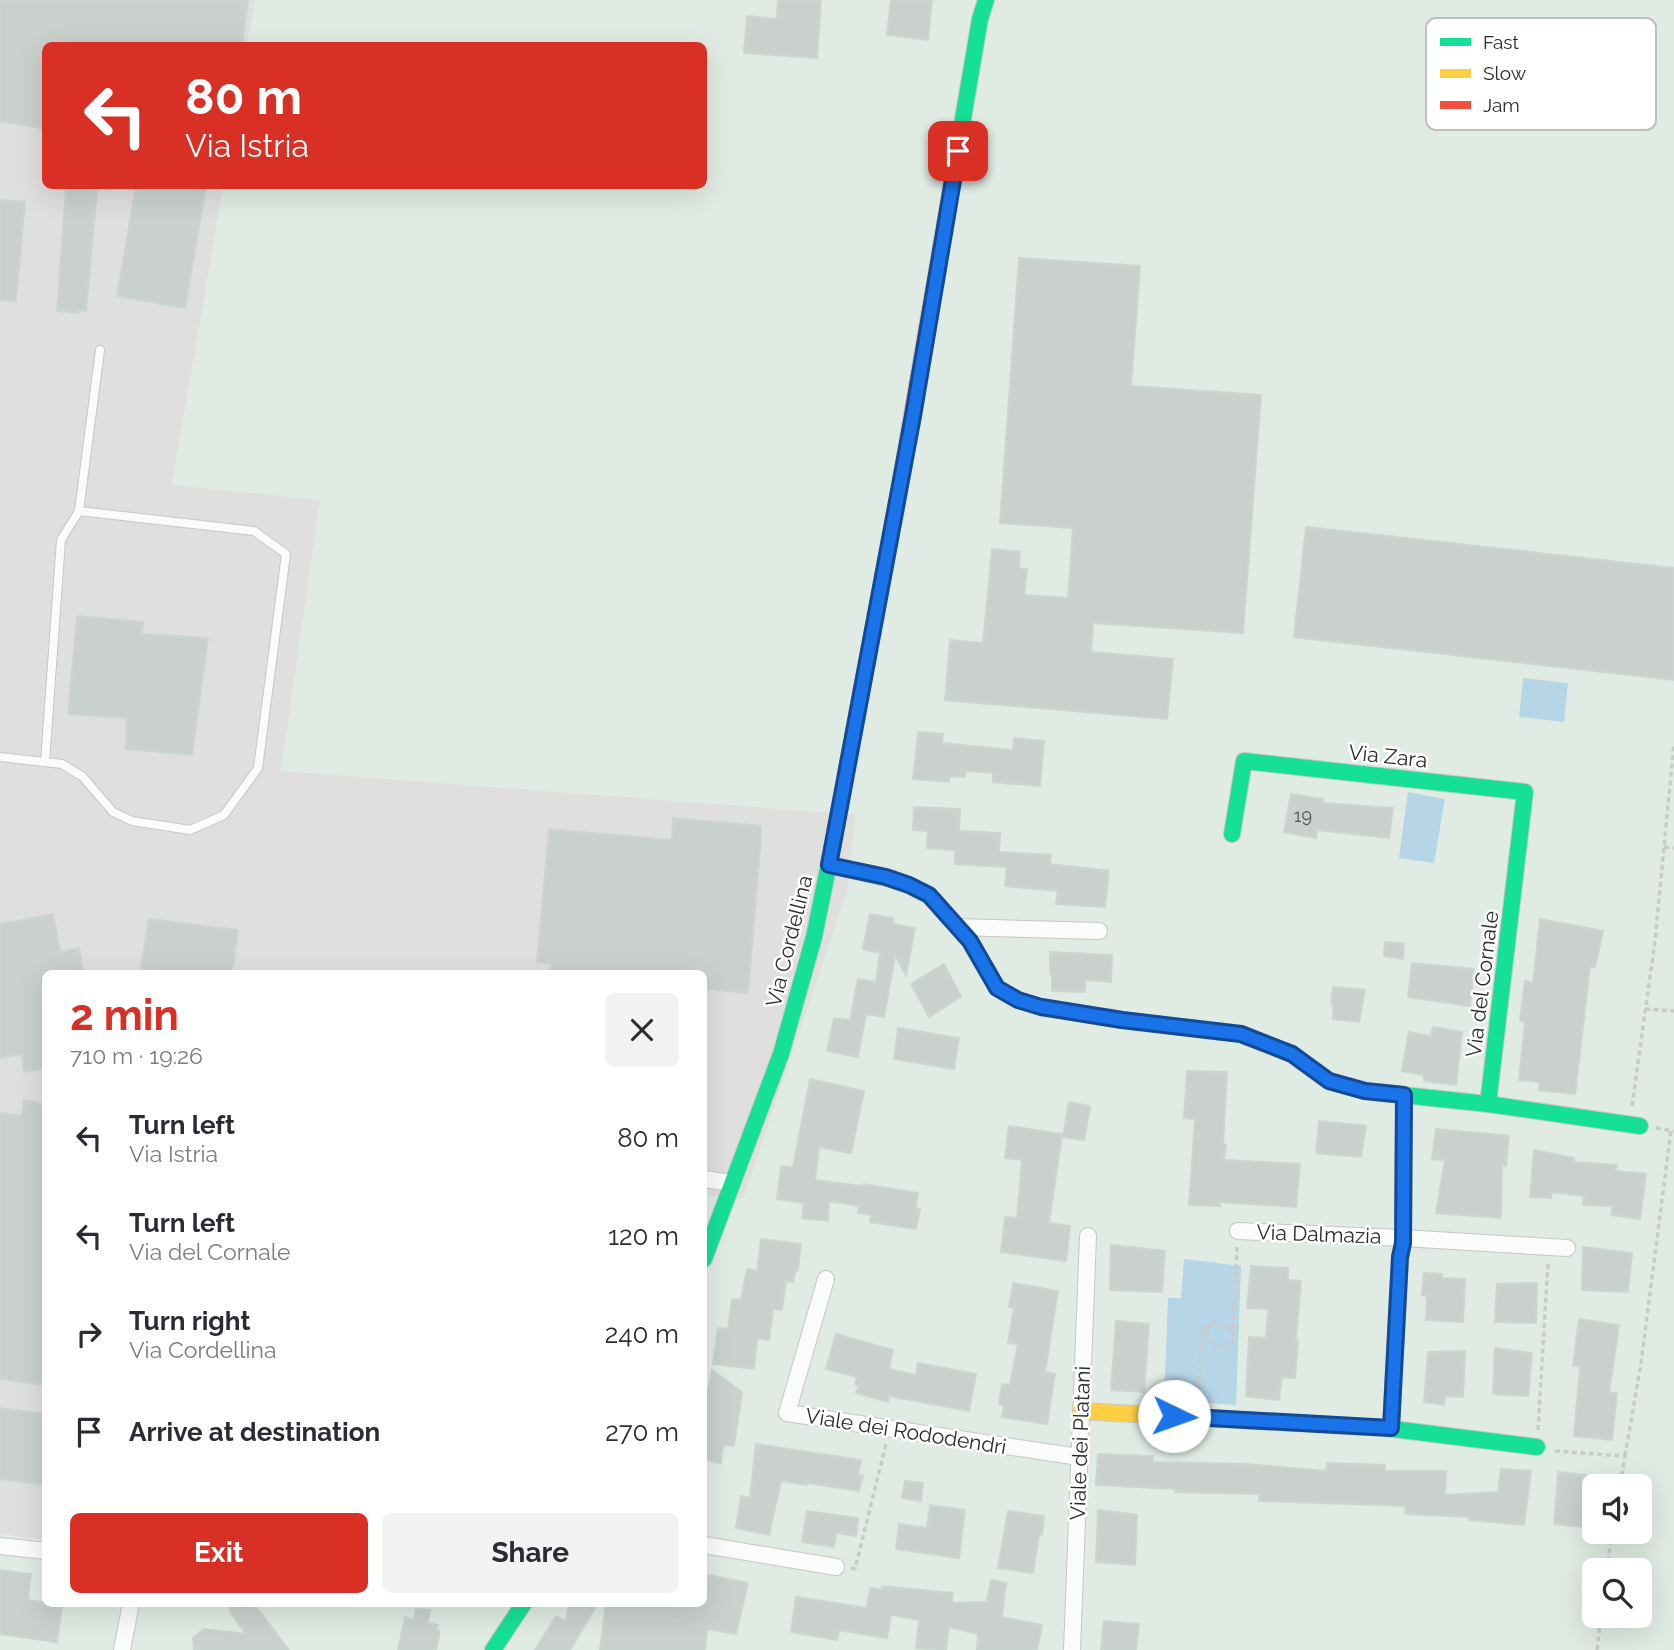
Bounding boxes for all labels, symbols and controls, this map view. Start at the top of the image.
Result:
legend [1426,18,1656,130]
text: Fast [1483,31,1519,53]
text: Slow [1483,62,1527,84]
text: 80 m [185,68,302,125]
icon: left [70,70,161,161]
text: Jam [1483,94,1520,116]
pin [928,121,988,181]
text: Via Istria [185,127,309,164]
icon: arrive [939,132,977,170]
street label: Via Zara [1347,739,1429,773]
house number: 19 [1294,805,1312,826]
street label: Via Cordellina [761,873,817,1009]
street label: Via del Cornale [1461,909,1503,1059]
text: 2 min [70,991,179,1040]
button: close [605,993,679,1067]
text: 710 m · 19:26 [70,1042,203,1069]
text: Turn left [129,1110,235,1140]
icon: left [70,1119,108,1157]
text: 80 m [617,1123,679,1153]
text: Via Istria [129,1140,218,1167]
text: Turn left [129,1208,235,1238]
icon: left [70,1217,108,1255]
street label: Via Dalmazia [1256,1219,1382,1249]
text: 120 m [608,1221,679,1251]
text: Via del Cornale [129,1238,291,1265]
text: Turn right [129,1306,250,1336]
icon: right [70,1315,108,1353]
text: 240 m [605,1319,679,1349]
text: Via Cordellina [129,1336,277,1363]
street label: Viale dei Platani [1065,1365,1095,1521]
position arrow [1137,1379,1211,1453]
street label: Viale dei Rododendri [804,1403,1008,1459]
icon: arrive [70,1413,108,1451]
text: Arrive at destination [129,1417,380,1447]
text: 270 m [605,1417,679,1447]
map controls [1582,1474,1652,1628]
button: sound [1582,1474,1652,1544]
button: Exit [70,1513,368,1593]
button: Share [382,1513,679,1593]
button: search [1582,1558,1652,1628]

